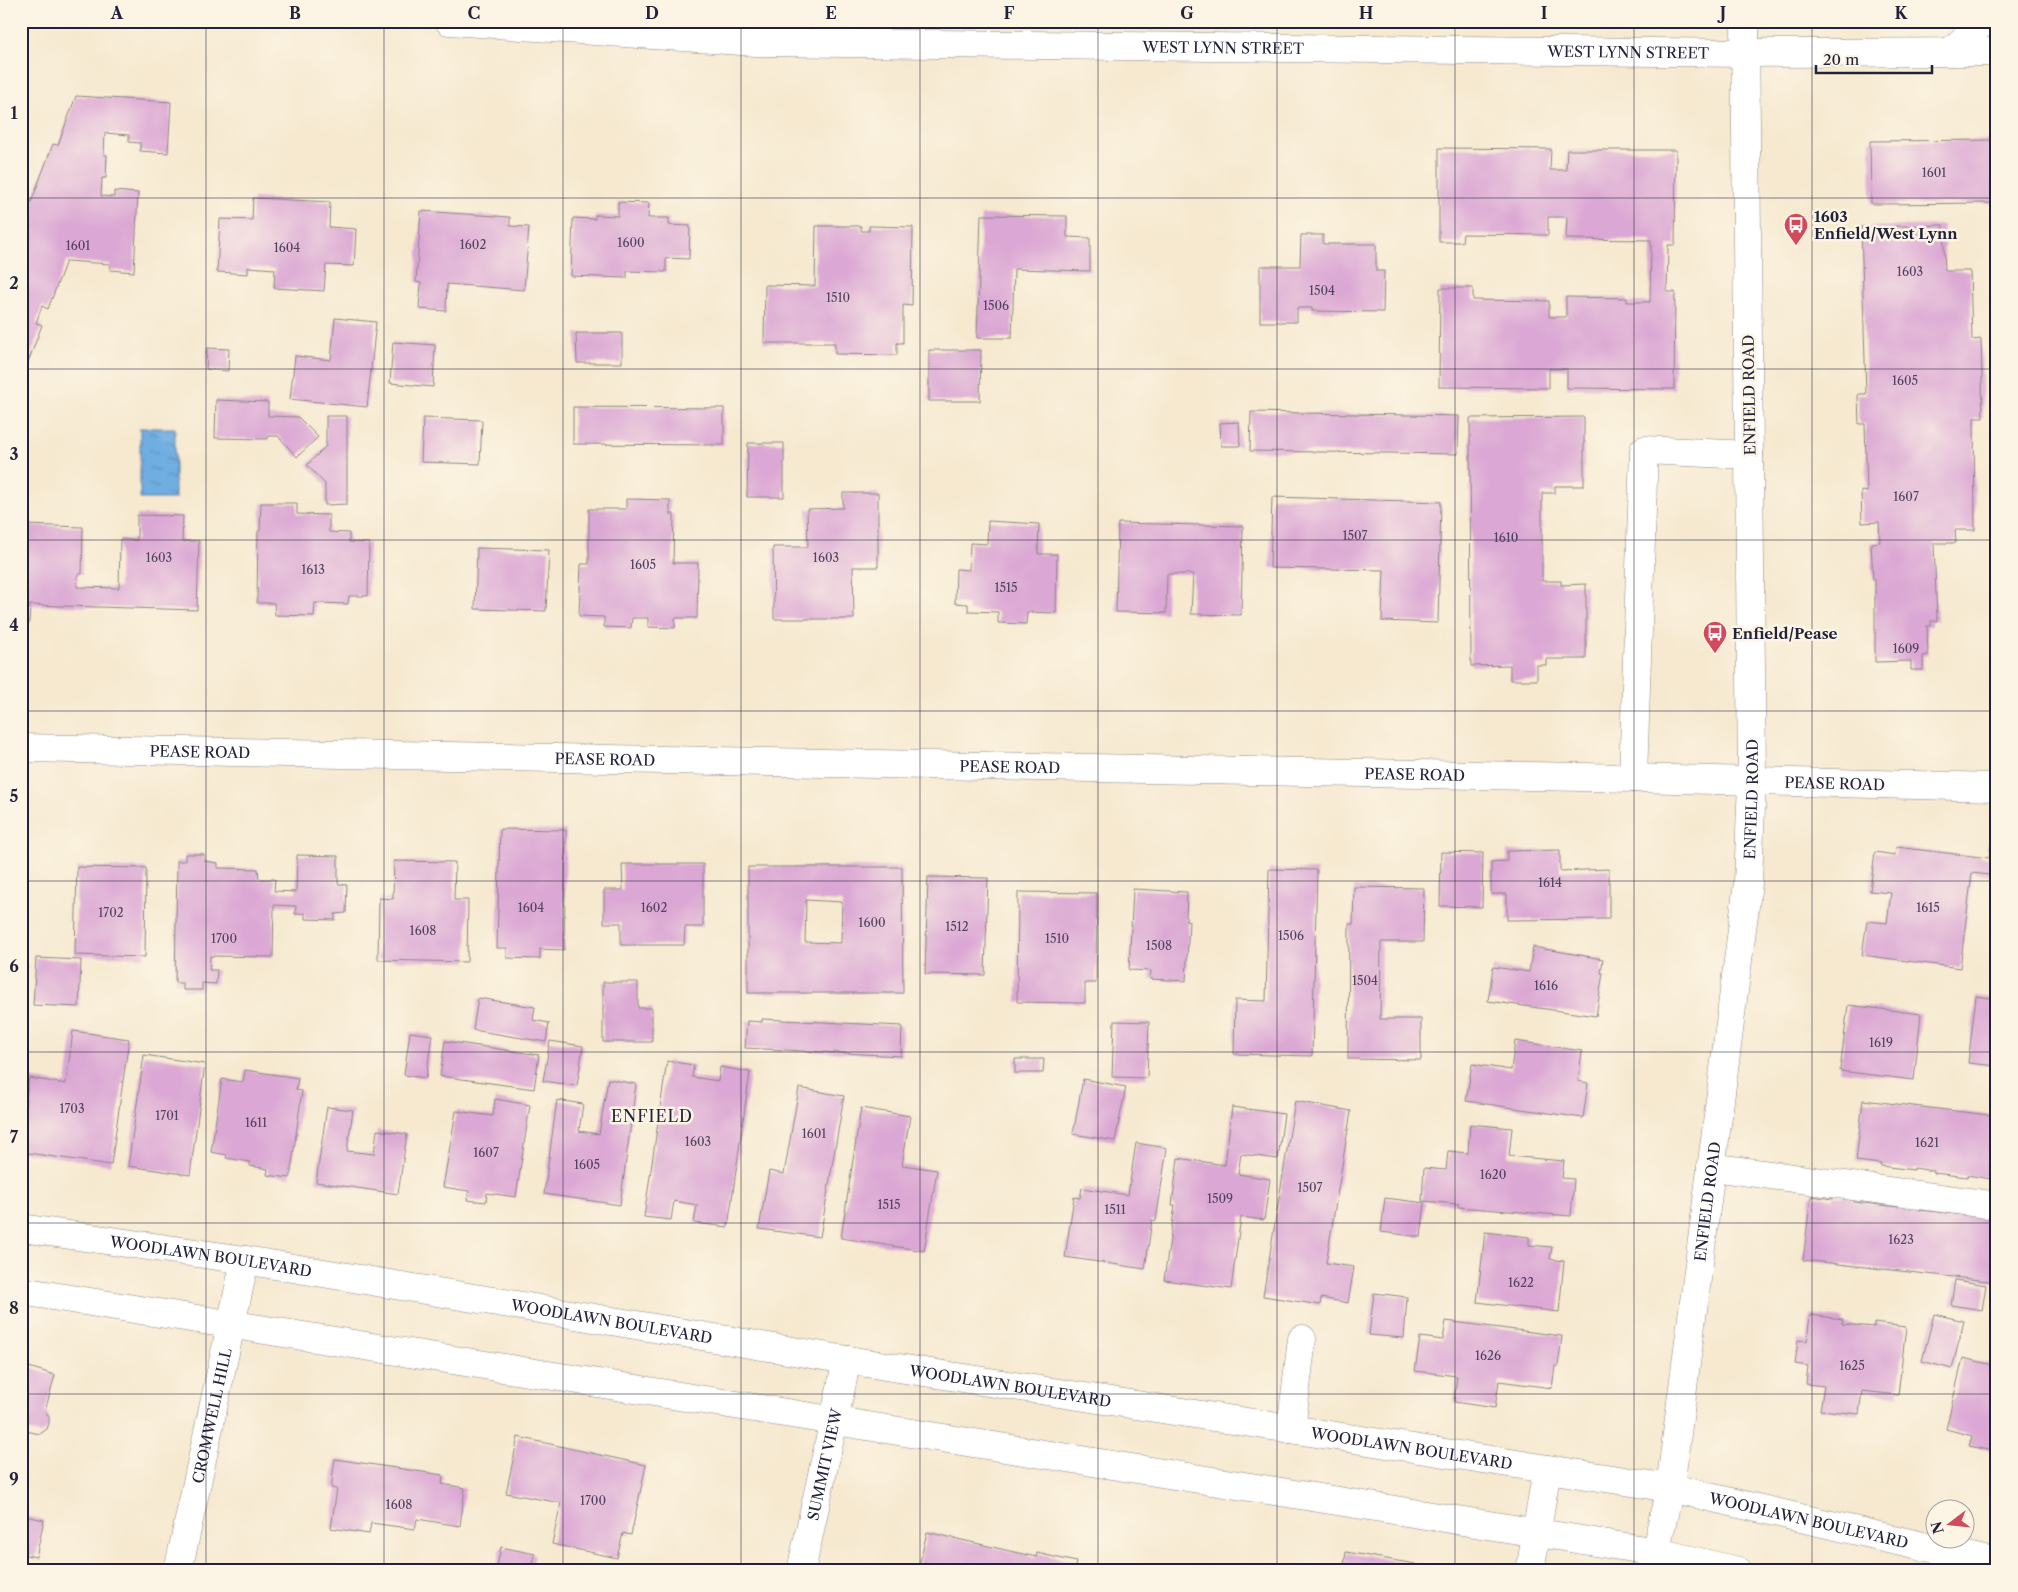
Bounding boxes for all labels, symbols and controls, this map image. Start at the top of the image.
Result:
text: A [110,3,124,23]
text: B [289,3,301,23]
text: C [468,3,480,23]
text: D [645,3,659,23]
text: E [825,3,837,23]
text: F [1004,3,1015,23]
text: G [1180,3,1194,23]
text: H [1359,3,1373,23]
text: I [1541,3,1548,23]
text: J [1717,3,1726,23]
text: K [1895,3,1909,23]
street label: WEST LYNN STREET [1141,37,1305,58]
street label: WEST LYNN STREET [1546,41,1710,62]
scale bar [1816,42,1932,74]
text: 20 m [1823,50,1859,69]
text: 1 [10,103,18,123]
house number: 1601 [1922,165,1946,180]
place label: 1603 Enfield/West Lynn [1814,207,1958,243]
bus stop icon: 1603 Enfield/West Lynn [1783,212,1809,246]
house number: 1600 [617,235,645,250]
house number: 1602 [460,237,486,252]
house number: 1601 [66,238,90,253]
house number: 1604 [274,240,300,255]
house number: 1603 [1897,264,1923,279]
text: 2 [9,273,19,293]
house number: 1504 [1309,283,1335,298]
house number: 1510 [826,290,850,305]
house number: 1506 [983,298,1009,313]
street label: ENFIELD ROAD [1738,335,1760,455]
house number: 1605 [1892,373,1918,388]
text: 3 [9,444,19,464]
house number: 1607 [1893,489,1919,504]
house number: 1507 [1342,528,1368,543]
house number: 1610 [1494,530,1518,545]
house number: 1603 [146,550,172,565]
house number: 1603 [813,550,839,565]
house number: 1605 [630,557,656,572]
house number: 1613 [301,562,325,577]
house number: 1515 [994,580,1018,595]
text: 4 [9,615,19,635]
bus stop icon: Enfield/Pease [1702,620,1728,654]
place label: Enfield/Pease [1732,624,1838,643]
house number: 1609 [1893,641,1919,656]
street label: ENFIELD ROAD [1739,739,1762,860]
street label: PEASE ROAD [149,741,251,762]
street label: PEASE ROAD [554,748,655,769]
street label: PEASE ROAD [959,756,1060,777]
street label: PEASE ROAD [1364,764,1465,784]
street label: PEASE ROAD [1784,772,1885,794]
text: 5 [10,786,19,806]
house number: 1614 [1538,875,1562,890]
house number: 1604 [518,900,544,915]
house number: 1602 [641,900,667,915]
house number: 1615 [1916,900,1940,915]
house number: 1702 [98,905,124,920]
house number: 1600 [858,915,886,930]
house number: 1512 [945,919,969,934]
house number: 1608 [410,923,436,938]
house number: 1506 [1278,928,1304,943]
house number: 1700 [211,931,237,946]
house number: 1510 [1045,931,1069,946]
house number: 1508 [1146,938,1172,953]
text: 6 [9,956,19,976]
house number: 1504 [1352,973,1378,988]
house number: 1616 [1534,978,1558,993]
house number: 1619 [1869,1035,1893,1050]
house number: 1703 [59,1101,85,1116]
district label: ENFIELD [611,1106,693,1126]
house number: 1701 [155,1108,179,1123]
house number: 1611 [245,1115,267,1130]
house number: 1601 [802,1126,826,1141]
text: 7 [10,1127,19,1147]
house number: 1603 [685,1134,711,1149]
house number: 1621 [1915,1135,1939,1150]
street label: ENFIELD ROAD [1690,1141,1724,1263]
house number: 1607 [473,1145,499,1160]
house number: 1605 [574,1157,600,1172]
house number: 1620 [1480,1167,1506,1182]
house number: 1507 [1297,1180,1323,1195]
house number: 1509 [1207,1191,1233,1206]
house number: 1515 [877,1197,901,1212]
house number: 1511 [1104,1202,1126,1217]
street label: WOODLAWN BOULEVARD [108,1231,313,1280]
house number: 1623 [1888,1232,1914,1247]
house number: 1622 [1508,1275,1534,1290]
street label: WOODLAWN BOULEVARD [509,1295,714,1347]
text: 8 [9,1298,19,1318]
street label: CROMWELL HILL [188,1346,235,1485]
house number: 1626 [1475,1348,1501,1363]
house number: 1625 [1839,1358,1865,1373]
street label: WOODLAWN BOULEVARD [907,1360,1113,1410]
street label: SUMMIT VIEW [803,1406,846,1522]
street label: WOODLAWN BOULEVARD [1309,1423,1514,1473]
text: 9 [9,1469,19,1489]
street label: WOODLAWN BOULEVARD [1707,1488,1910,1552]
house number: 1700 [580,1493,606,1508]
house number: 1608 [386,1497,412,1512]
north arrow [1926,1500,1976,1550]
text: N [1927,1519,1948,1536]

